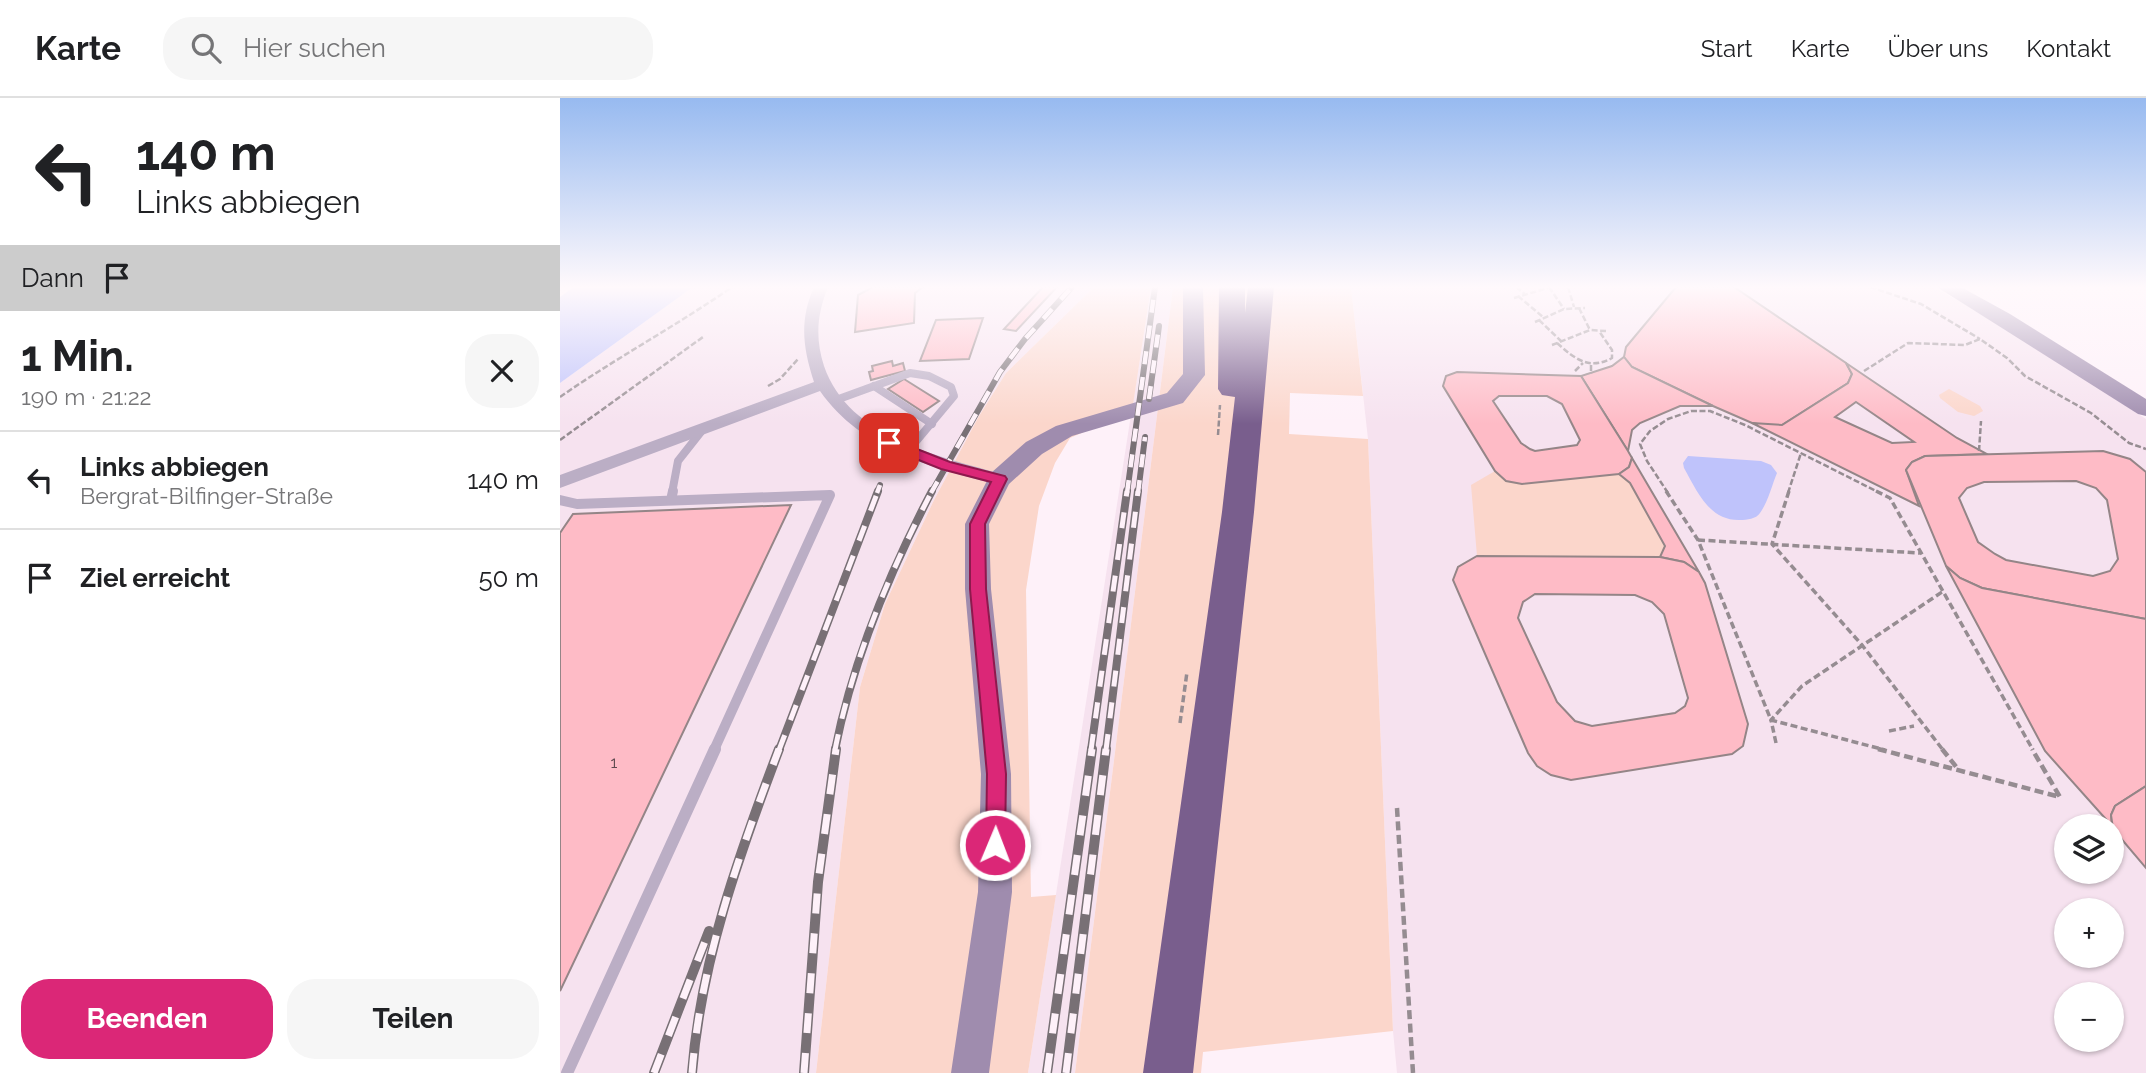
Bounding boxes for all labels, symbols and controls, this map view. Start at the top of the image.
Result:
search box [163,17,653,80]
text: Karte [35,29,121,68]
icon: search [187,29,225,67]
text: Hier suchen [243,33,386,63]
text: Start [1701,34,1753,63]
text: Karte [1791,34,1850,63]
text: Über uns [1888,34,1988,63]
text: Kontakt [2026,34,2111,63]
text: 140 m [136,124,276,181]
icon: left [21,126,112,217]
text: Links abbiegen [136,183,361,220]
icon: arrive [98,259,136,297]
text: Dann [21,263,84,293]
text: 1 Min. [21,332,134,381]
button: close [465,334,539,408]
text: 190 m · 21:22 [21,383,152,410]
pin [859,413,919,473]
icon: arrive [870,424,908,462]
text: Links abbiegen [80,452,269,482]
icon: left [21,461,59,499]
text: 140 m [467,465,539,495]
text: Bergrat-Bilfinger-Straße [80,482,333,509]
icon: arrive [21,559,59,597]
text: Ziel erreicht [80,563,230,593]
text: 50 m [478,563,539,593]
house number: 1 [611,753,618,772]
position arrow [958,808,1032,882]
map controls [2054,814,2124,1052]
button: layers [2054,814,2124,884]
button: + [2054,898,2124,968]
button: Beenden [21,979,273,1059]
button: Teilen [287,979,539,1059]
button: − [2054,982,2124,1052]

